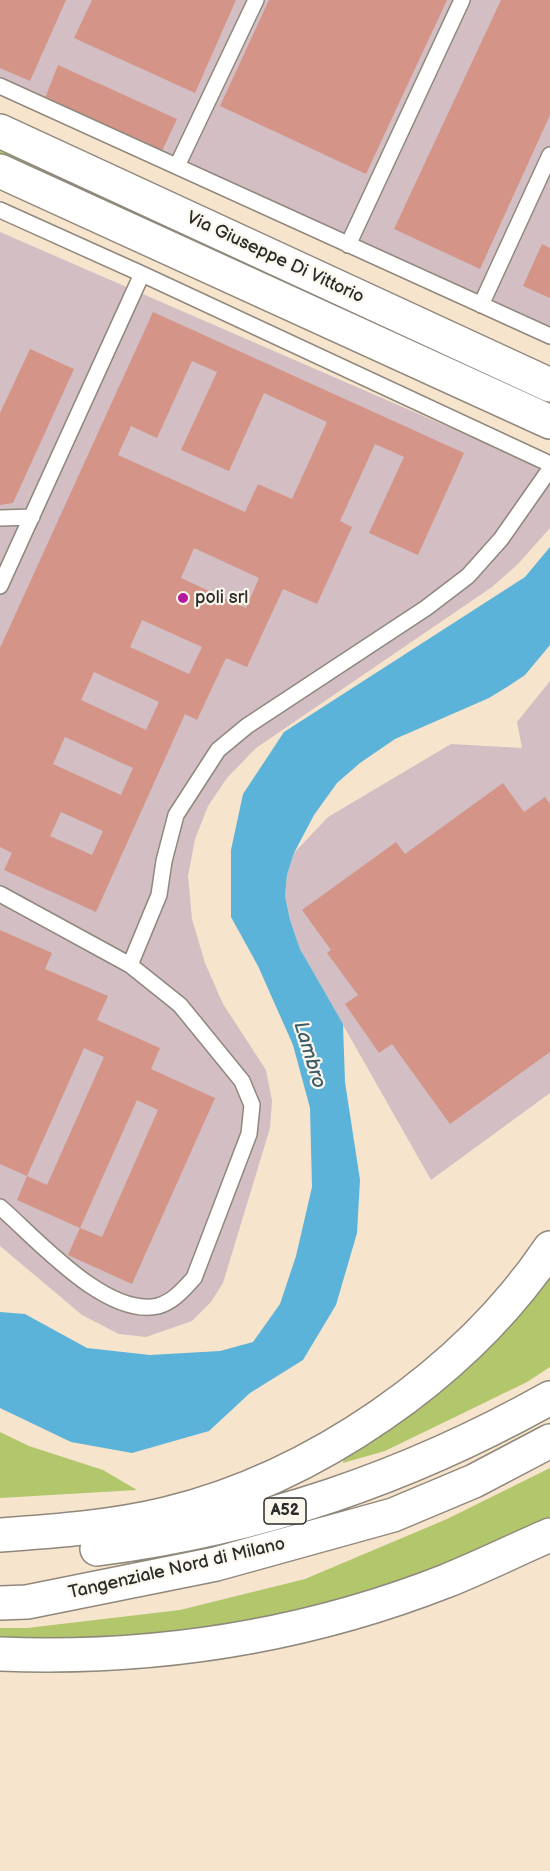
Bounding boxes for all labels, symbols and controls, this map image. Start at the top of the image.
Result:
street label: Via Giuseppe Di Vittorio [183,207,367,309]
place label: poli srl [195,587,248,609]
marker: poli srl [176,591,190,605]
water label: Lambro [288,1019,330,1091]
road number: A52 [264,1498,306,1524]
street label: Tangenziale Nord di Milano [67,1534,287,1604]

